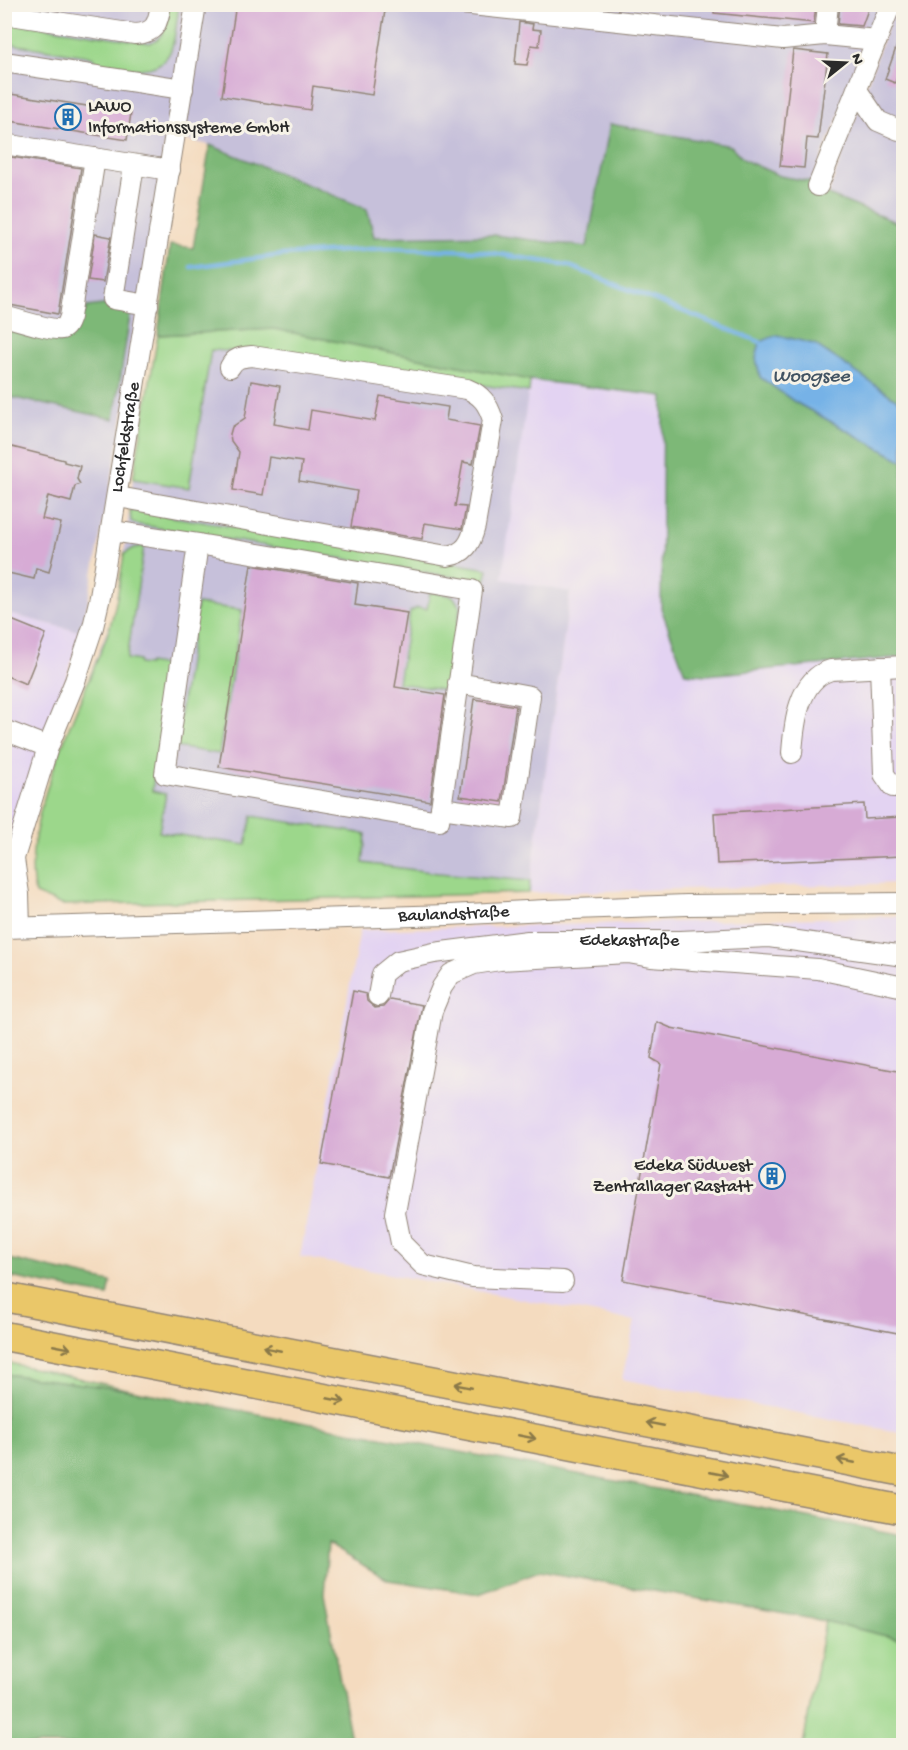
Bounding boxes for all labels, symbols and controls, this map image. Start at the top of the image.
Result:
north arrow [815,33,875,93]
text: N [845,52,867,68]
place label: LAWO Informationssysteme GmbH [88,97,290,139]
building icon: LAWO Informationssysteme GmbH [53,102,83,132]
water label: Woogsee [772,366,850,389]
street label: Lochfeldstraße [107,380,145,494]
street label: Baulandstraße [397,901,511,927]
street label: Edekastraße [580,931,680,952]
place label: Edeka Südwest Zentrallager Rastatt [593,1156,754,1198]
building icon: Edeka Südwest Zentrallager Rastatt [757,1161,787,1191]
one-way arrow [52,1342,71,1353]
one-way arrow [263,1343,282,1354]
one-way arrow [454,1380,474,1391]
one-way arrow [326,1395,345,1406]
one-way arrow [645,1418,665,1429]
one-way arrow [517,1432,537,1443]
one-way arrow [837,1455,856,1466]
one-way arrow [709,1469,728,1480]

